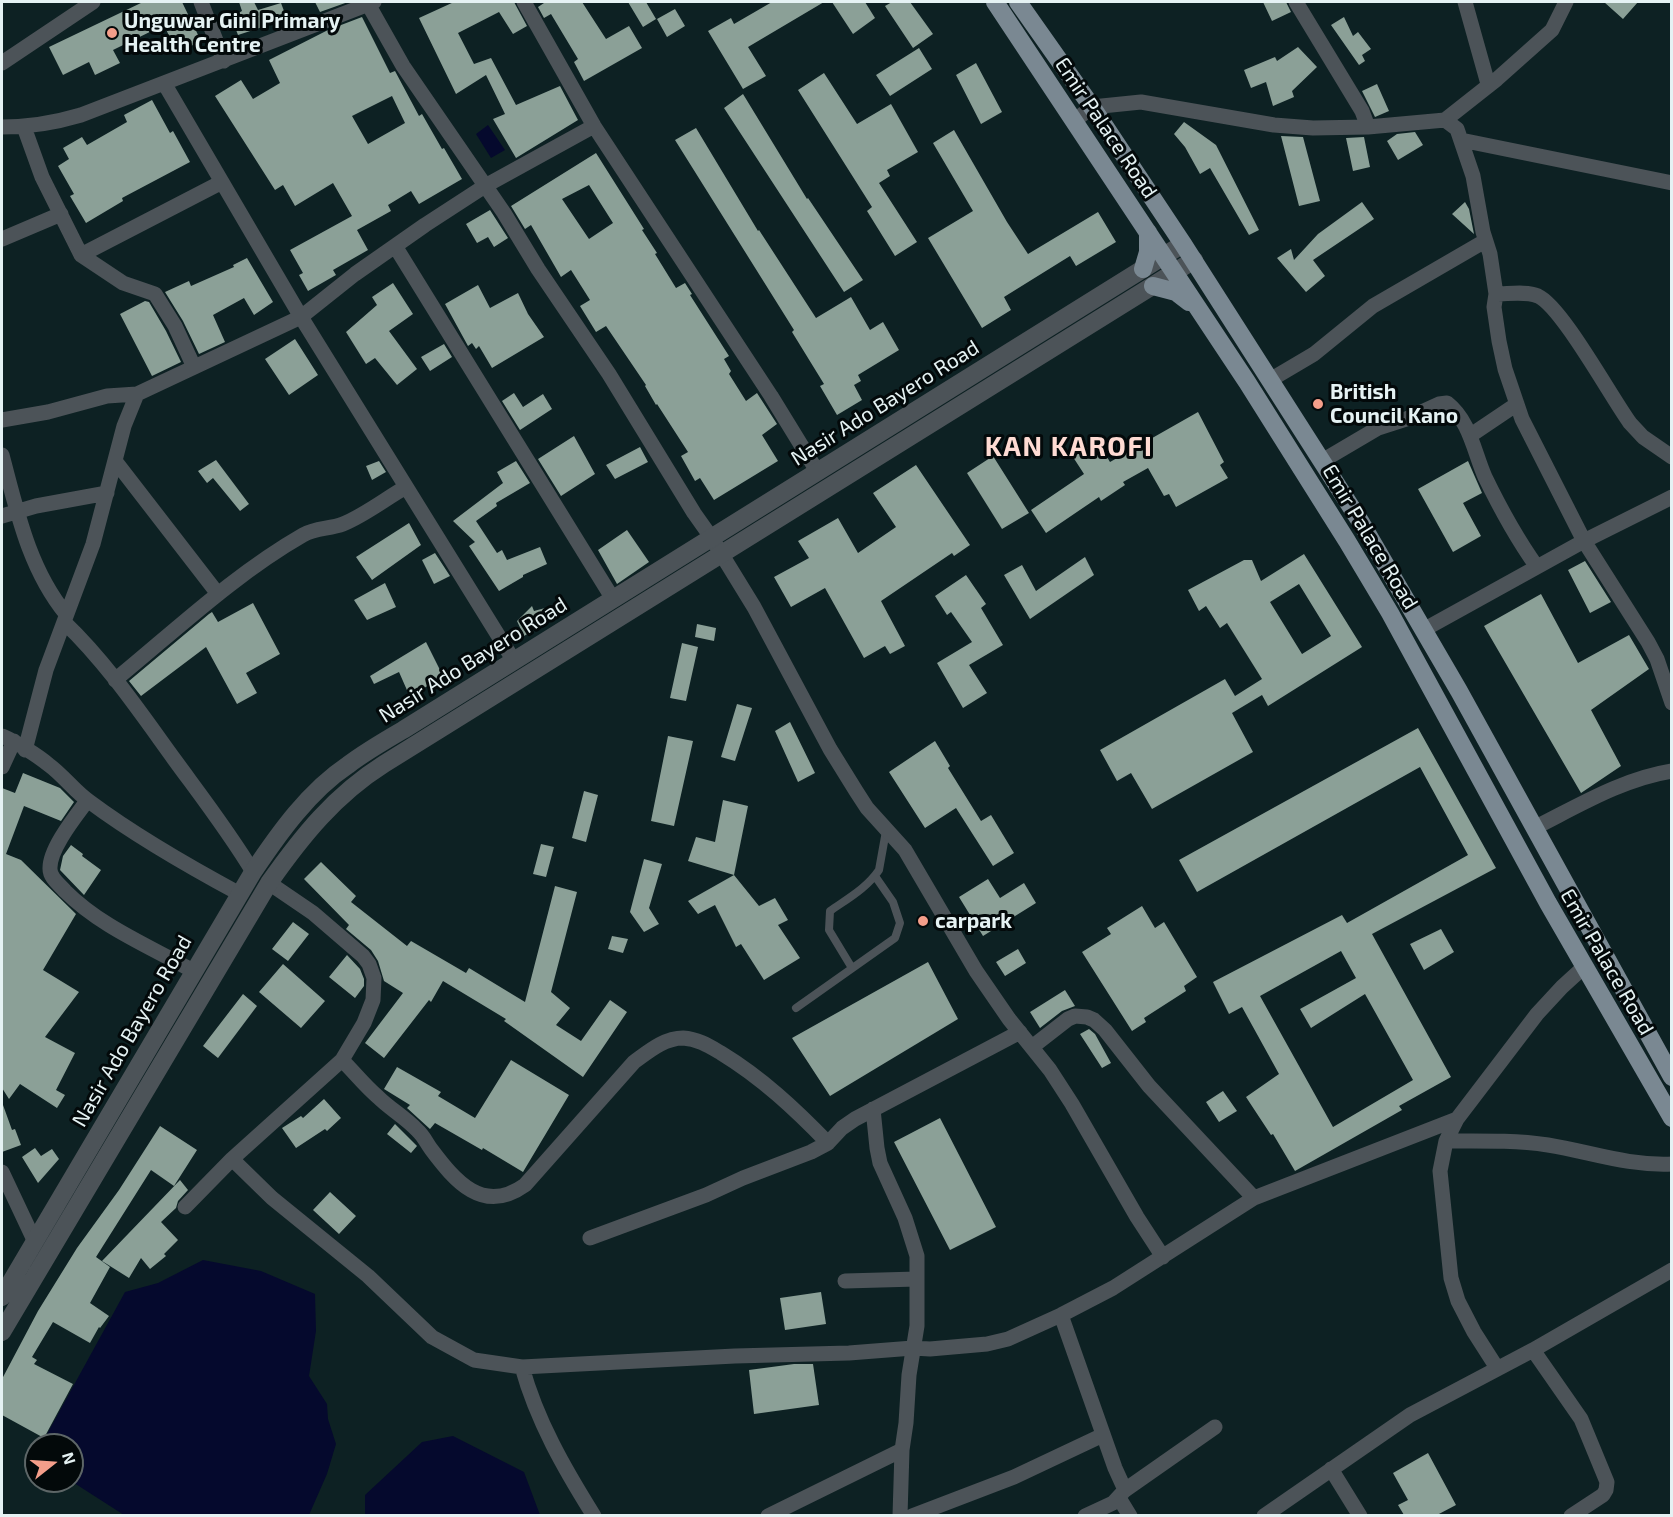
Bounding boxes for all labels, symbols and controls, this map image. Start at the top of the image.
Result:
place label: Unguwar Gini Primary Health Centre [124,8,340,58]
marker: Unguwar Gini Primary Health Centre [105,26,119,40]
street label: Emir Palace Road [1050,53,1162,203]
street label: Nasir Ado Bayero Road [786,335,984,471]
place label: British Council Kano [1330,379,1458,429]
marker: British Council Kano [1311,397,1325,411]
district label: KAN KAROFI [985,431,1153,463]
street label: Emir Palace Road [1317,460,1423,614]
street label: Nasir Ado Bayero Road [374,592,572,728]
street label: Emir Palace Road [1555,884,1659,1040]
place label: carpark [935,908,1012,934]
marker: carpark [916,914,930,928]
street label: Nasir Ado Bayero Road [67,931,197,1131]
north arrow [24,1433,84,1493]
text: N [59,1450,81,1466]

